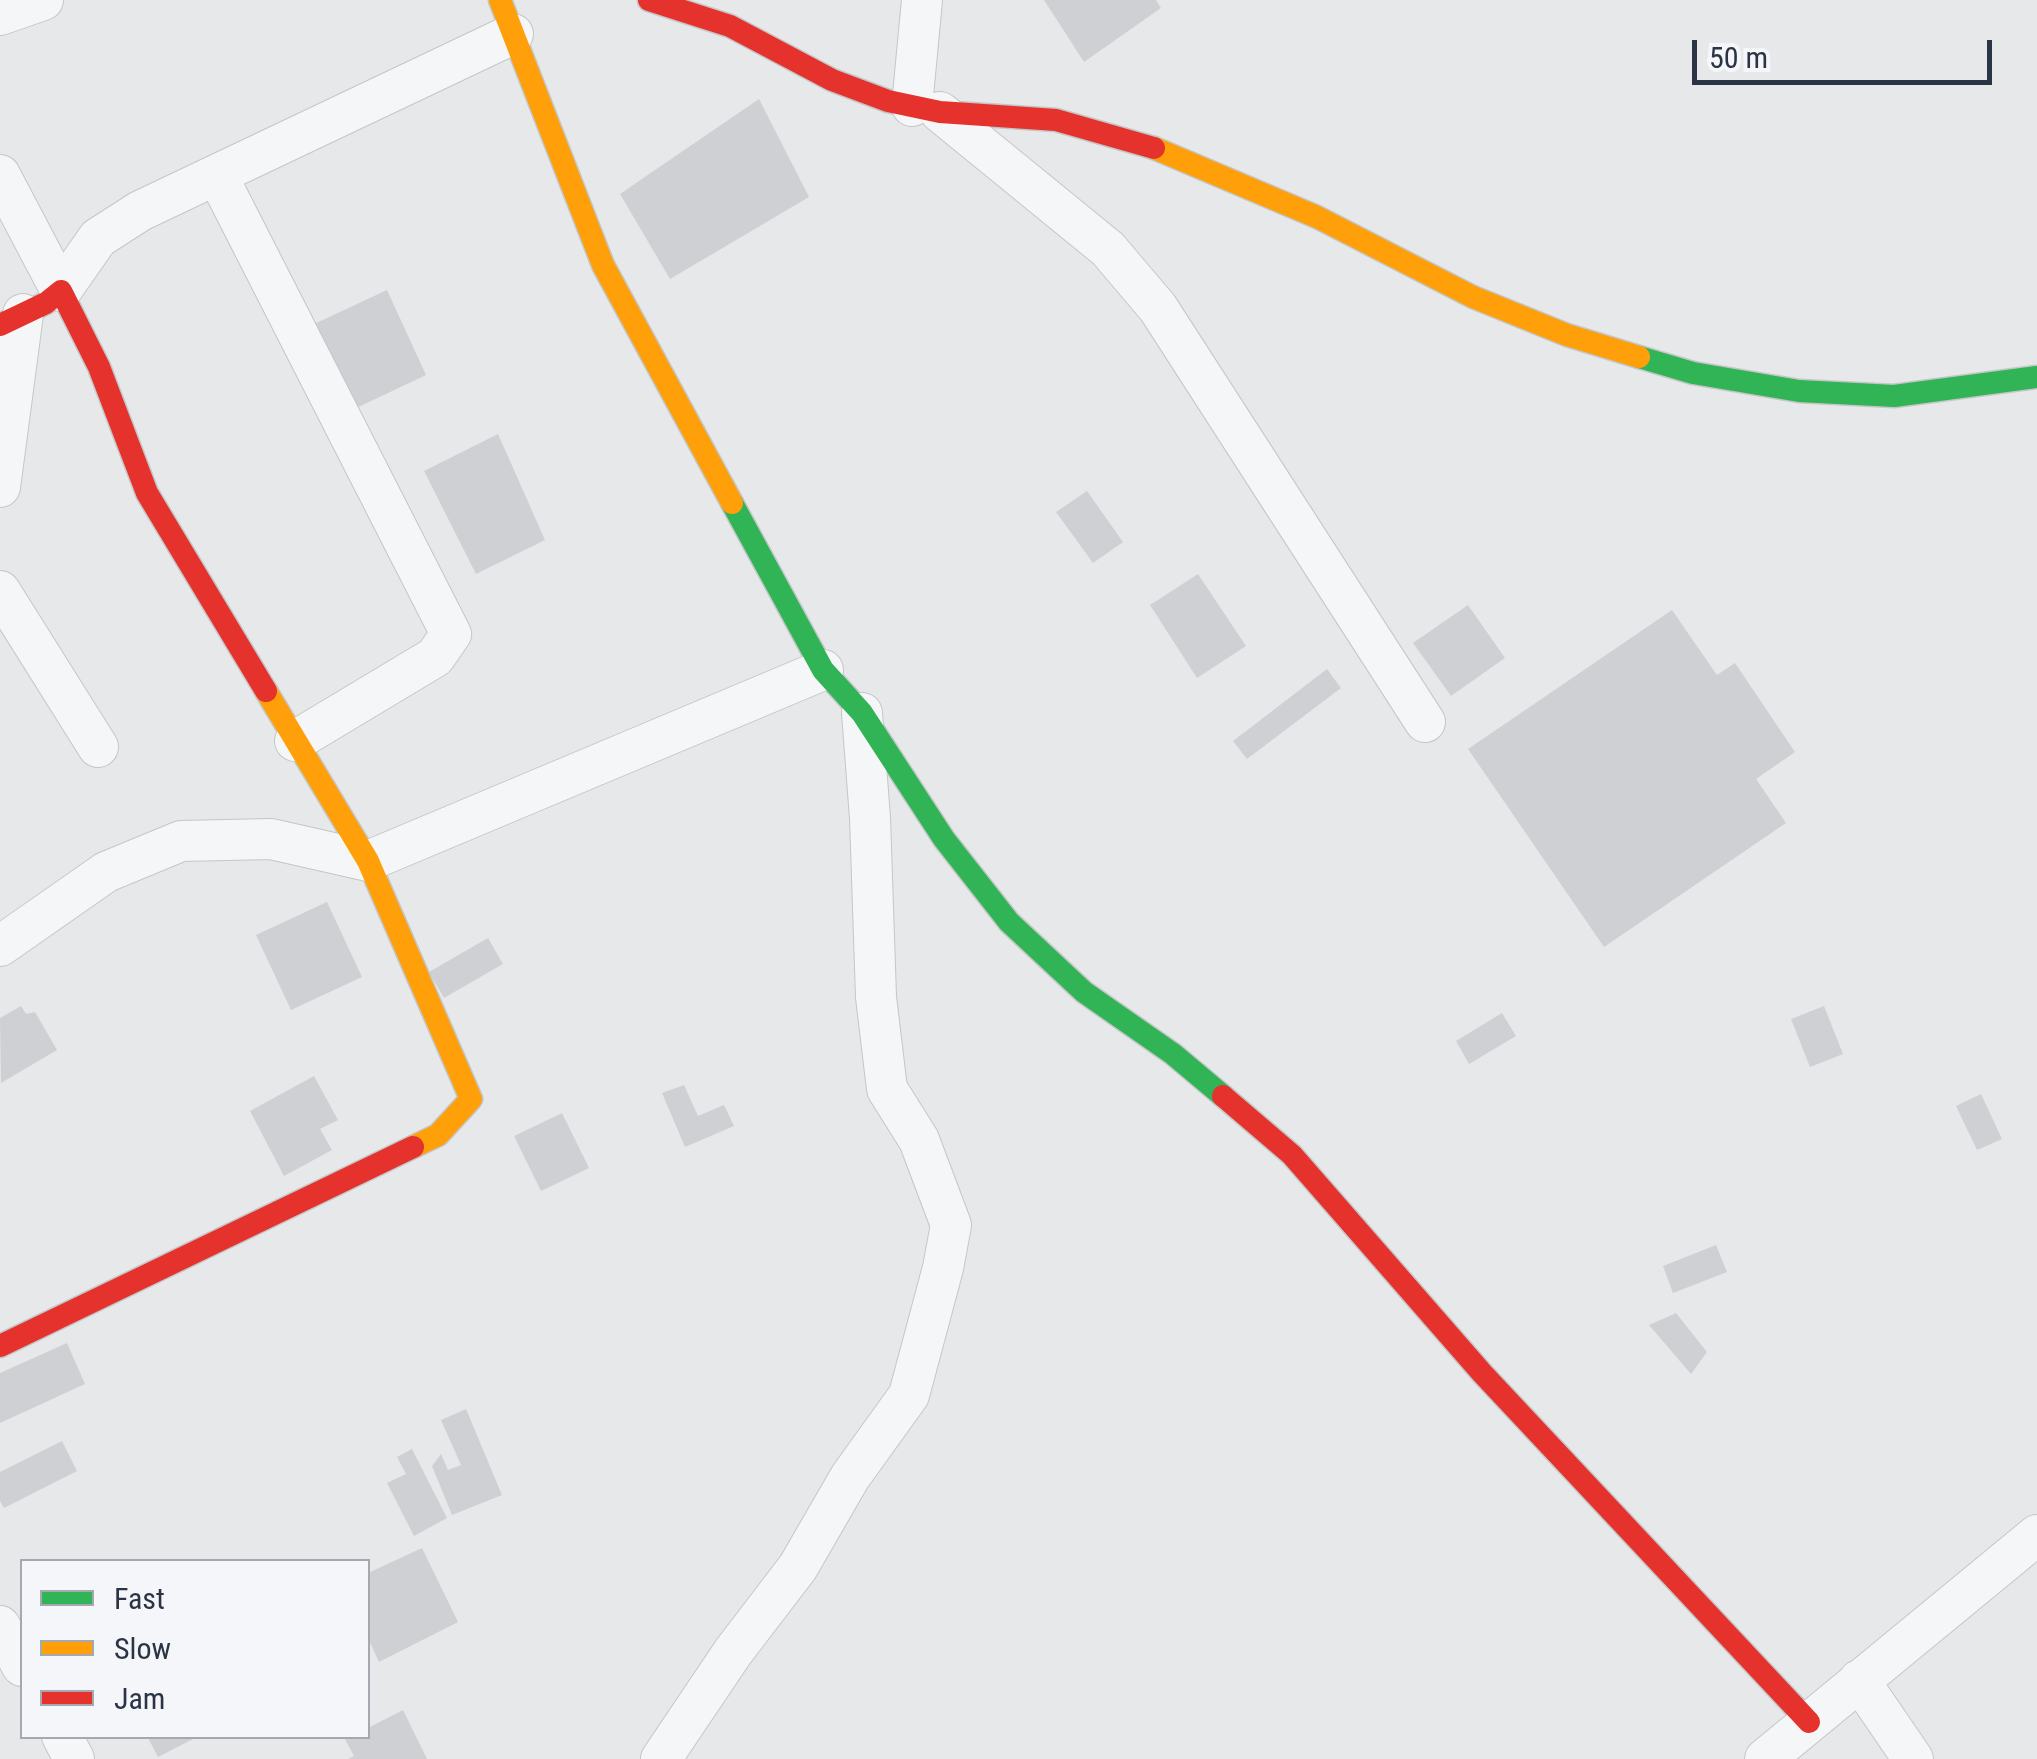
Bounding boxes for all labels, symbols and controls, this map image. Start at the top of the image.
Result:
scale bar [1697,20,1997,82]
text: 50 m [1709,40,1768,75]
legend [20,1559,370,1739]
text: Fast [114,1581,165,1616]
text: Slow [114,1631,171,1666]
text: Jam [114,1681,165,1716]

